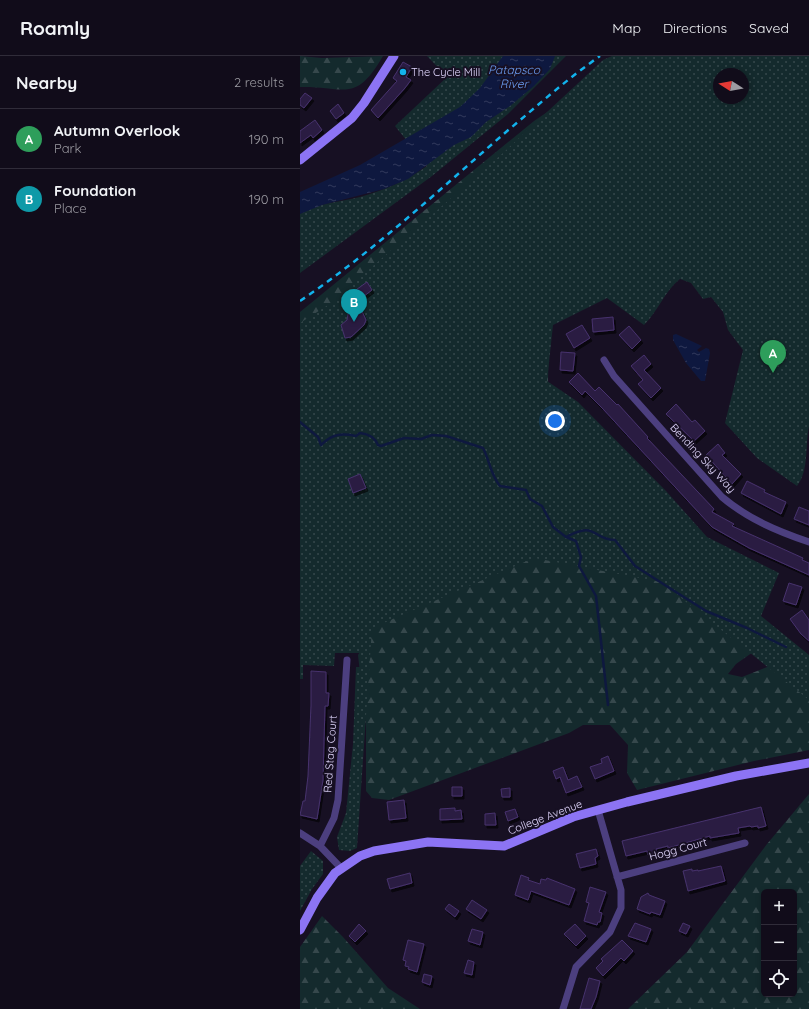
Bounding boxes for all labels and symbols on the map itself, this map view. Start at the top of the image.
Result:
water label: Patapsco River [488,62,541,91]
place label: The Cycle Mill [411,65,480,79]
marker: The Cycle Mill [398,67,408,77]
north arrow [713,68,749,104]
pin: B [341,289,367,322]
pin: A [760,340,786,373]
your location [545,411,565,431]
street label: Bending Sky Way [667,420,739,496]
street label: Red Stag Court [320,714,340,793]
street label: College Avenue [506,796,584,838]
street label: Hogg Court [648,834,709,863]

